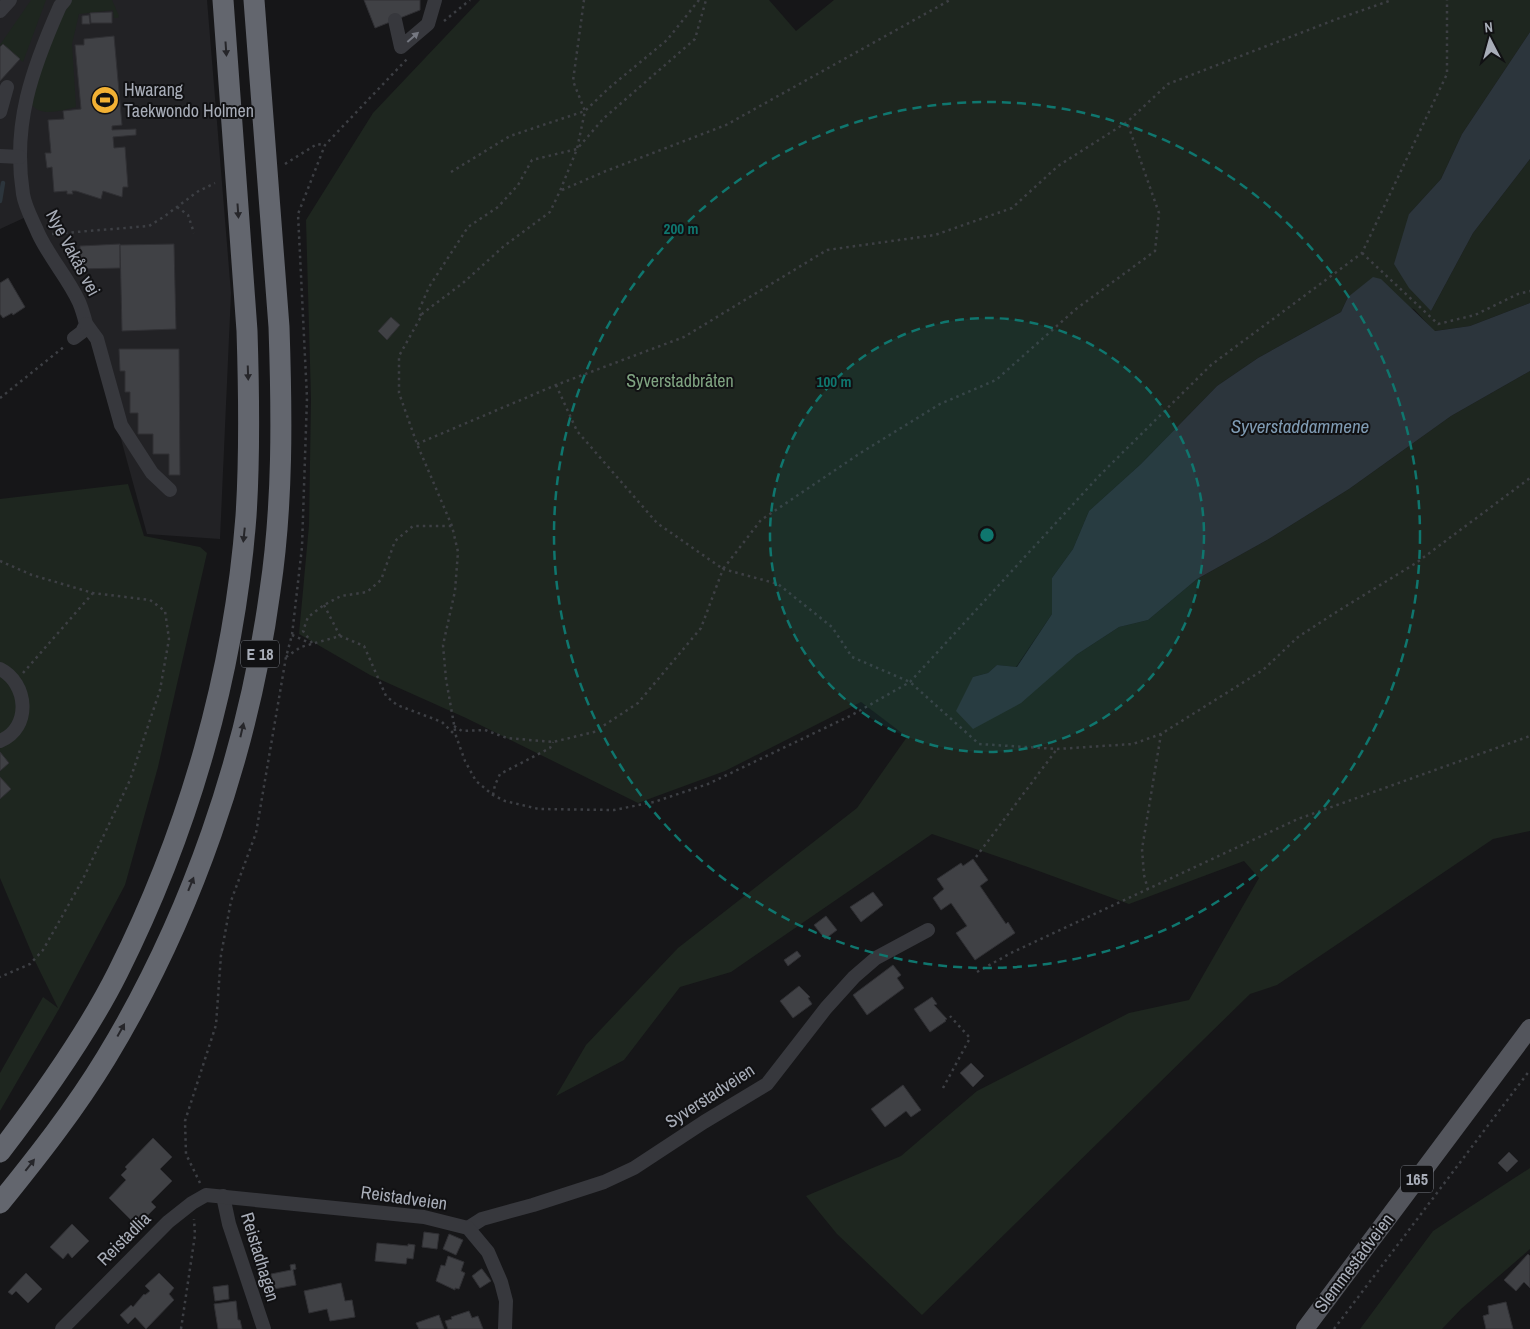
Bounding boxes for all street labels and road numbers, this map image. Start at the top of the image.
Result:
street label: Nye Vakås vei [40,205,107,300]
road number: E 18 [241,641,279,668]
street label: Syverstadveien [660,1057,759,1134]
road number: 165 [1401,1166,1433,1192]
street label: Reistadveien [359,1179,449,1216]
street label: Reistadlia [91,1206,156,1271]
street label: Slemmestadveien [1308,1208,1399,1317]
street label: Reistadhagen [235,1209,286,1304]

